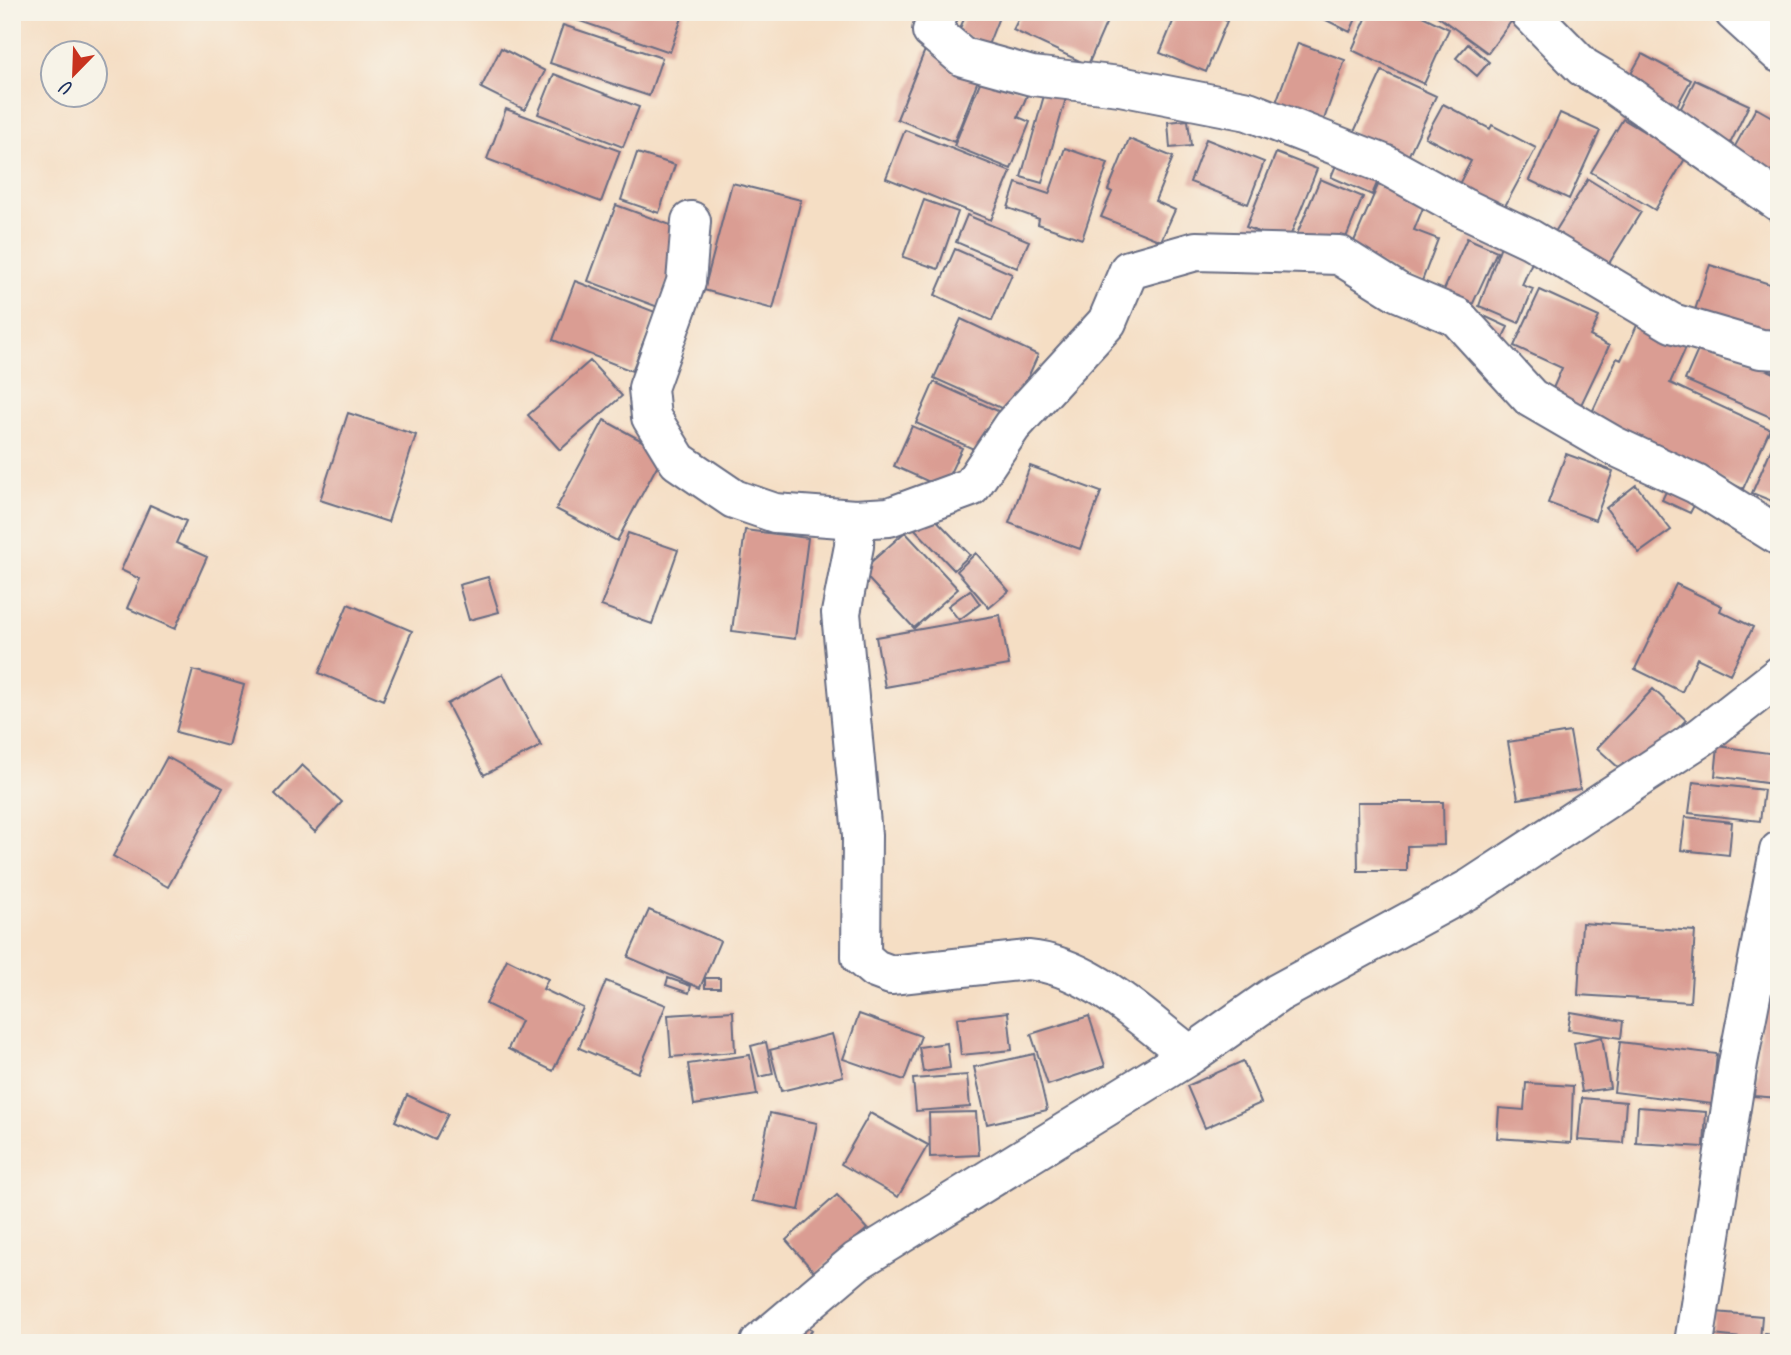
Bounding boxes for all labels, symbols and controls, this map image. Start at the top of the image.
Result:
north arrow [38,38,108,108]
text: U [55,74,77,102]

